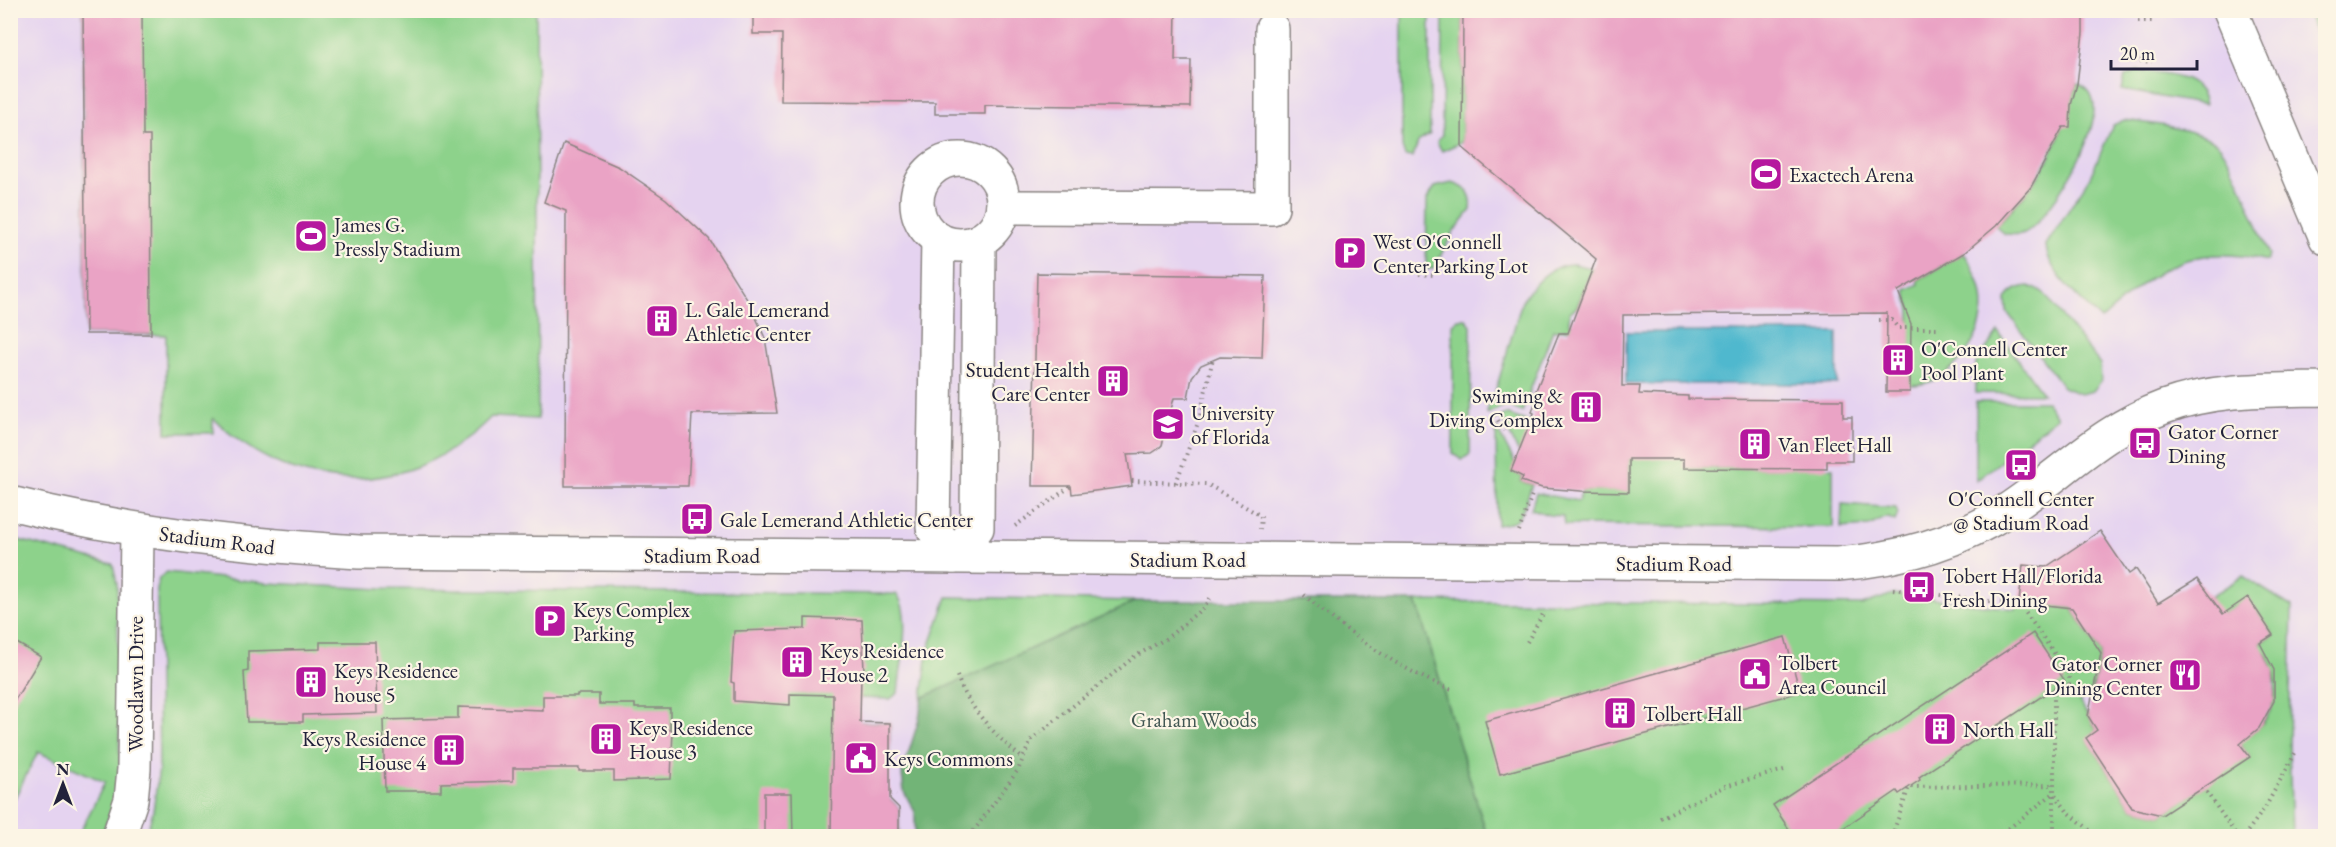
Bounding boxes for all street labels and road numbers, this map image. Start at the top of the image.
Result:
street label: Stadium Road [158,520,277,561]
street label: Stadium Road [644,542,760,569]
street label: Stadium Road [1130,546,1246,573]
street label: Stadium Road [1616,550,1732,577]
street label: Woodlawn Drive [122,616,149,752]

